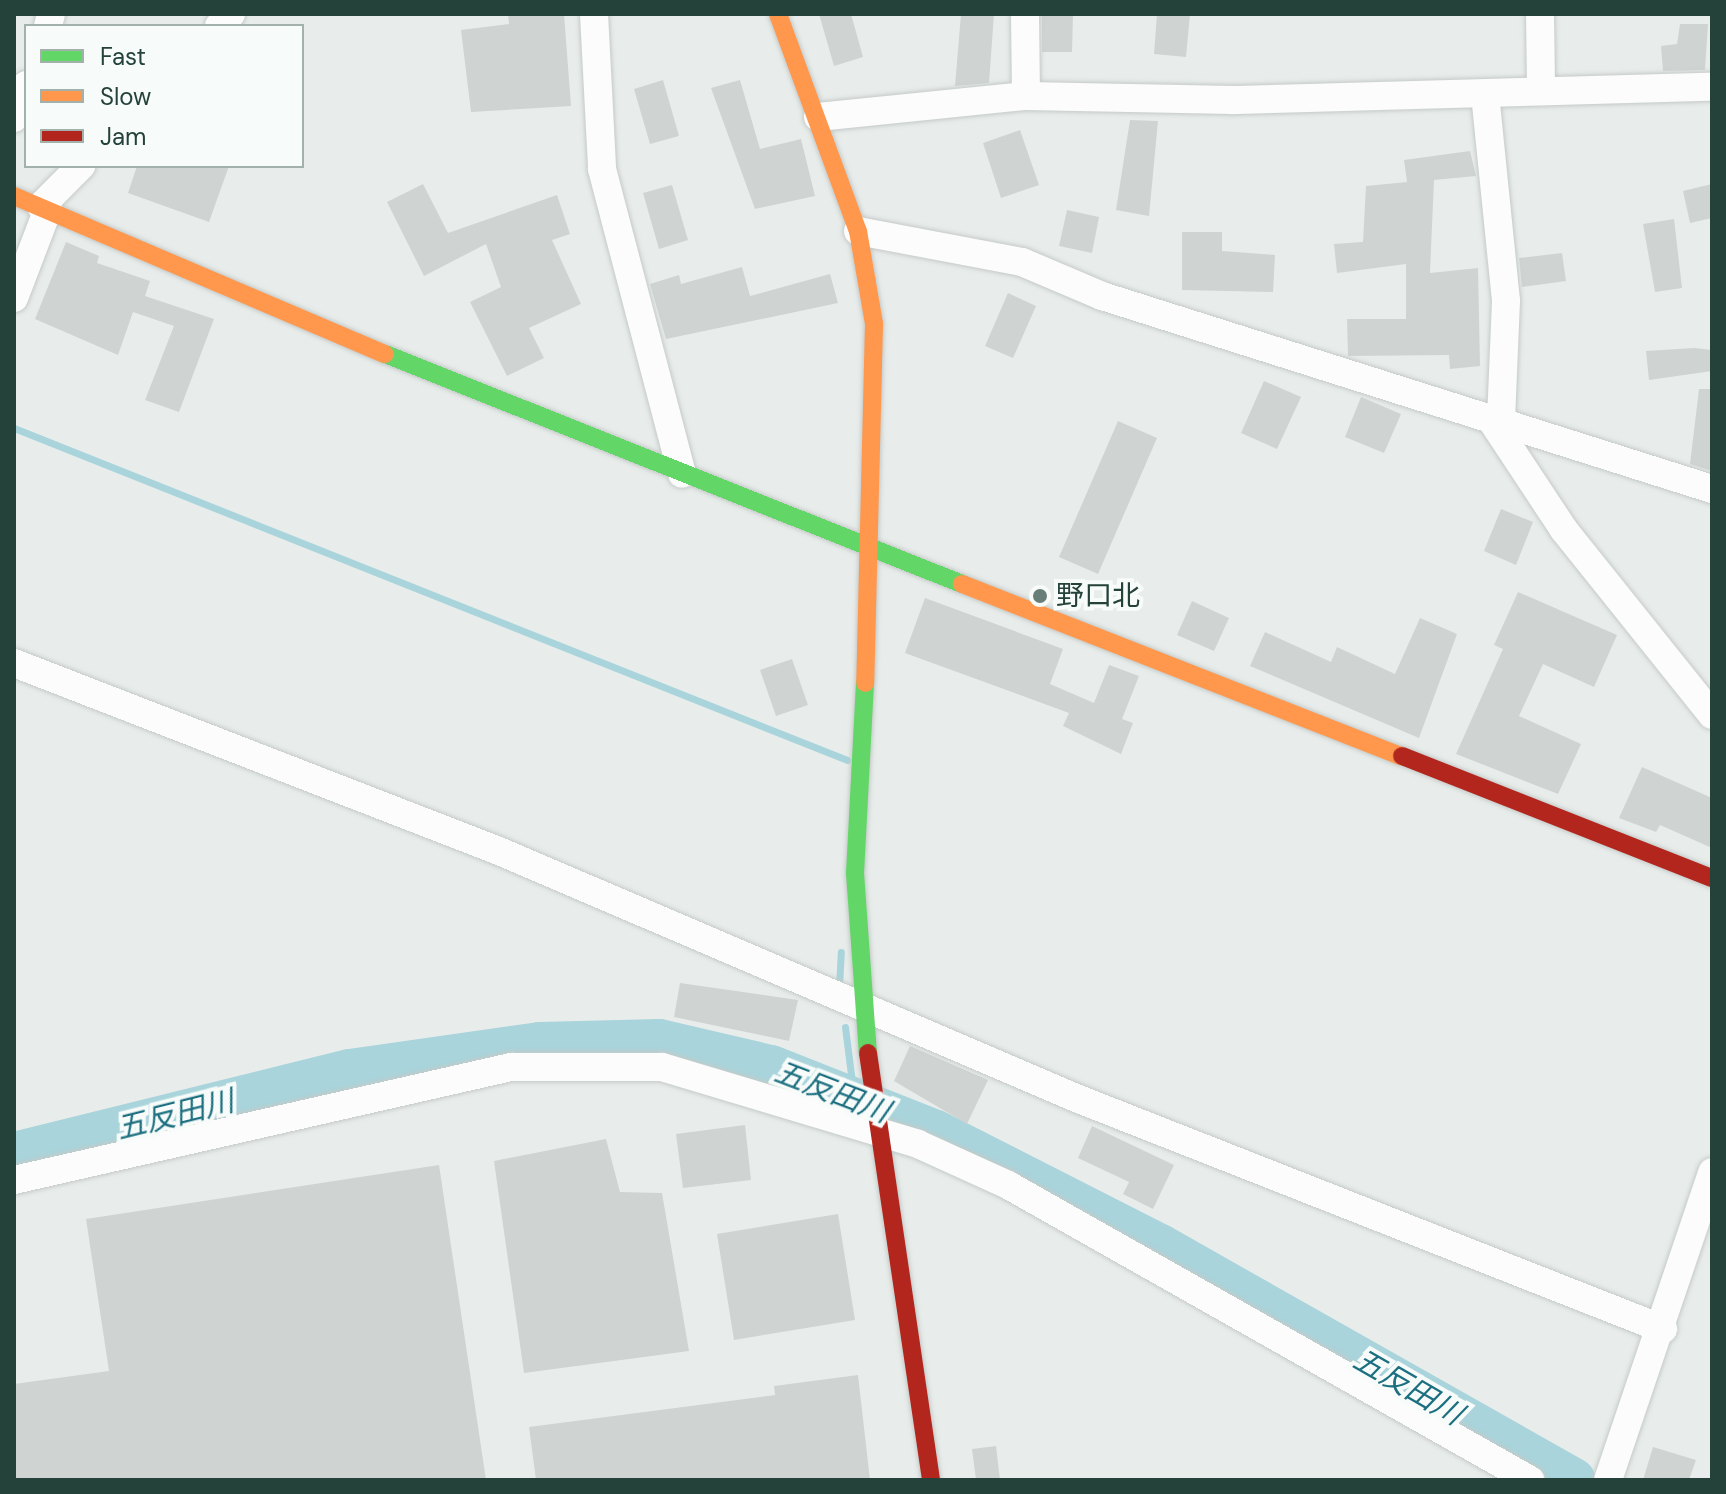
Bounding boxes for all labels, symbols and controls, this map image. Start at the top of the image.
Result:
legend [24,24,304,168]
text: Fast [100,41,146,72]
text: Slow [100,81,151,112]
text: Jam [100,121,146,152]
place label: 野口北 [1056,579,1140,613]
marker: 野口北 [1031,587,1049,605]
water label: 五反田川 [770,1054,894,1130]
water label: 五反田川 [112,1083,238,1147]
water label: 五反田川 [1347,1341,1469,1433]

